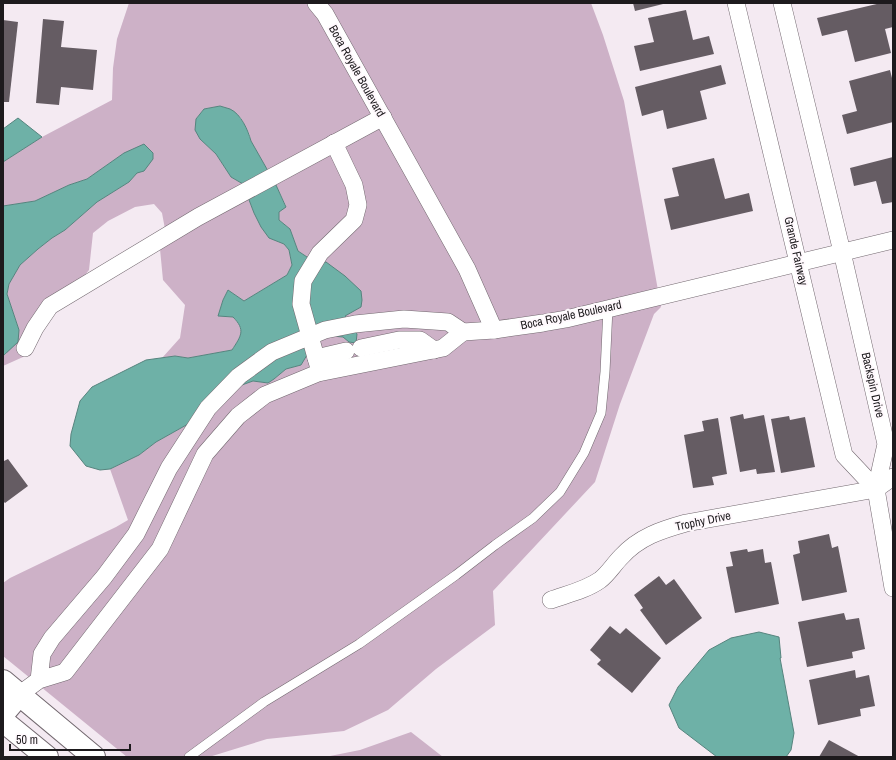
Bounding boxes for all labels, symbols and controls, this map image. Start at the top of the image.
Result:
street label: Boca Royale Boulevard [325,22,389,120]
street label: Grande Fairway [780,215,812,287]
street label: Boca Royale Boulevard [519,296,623,334]
street label: Backspin Drive [858,351,888,419]
street label: Trophy Drive [674,507,732,535]
scale bar [10,726,130,752]
text: 50 m [16,732,38,748]

